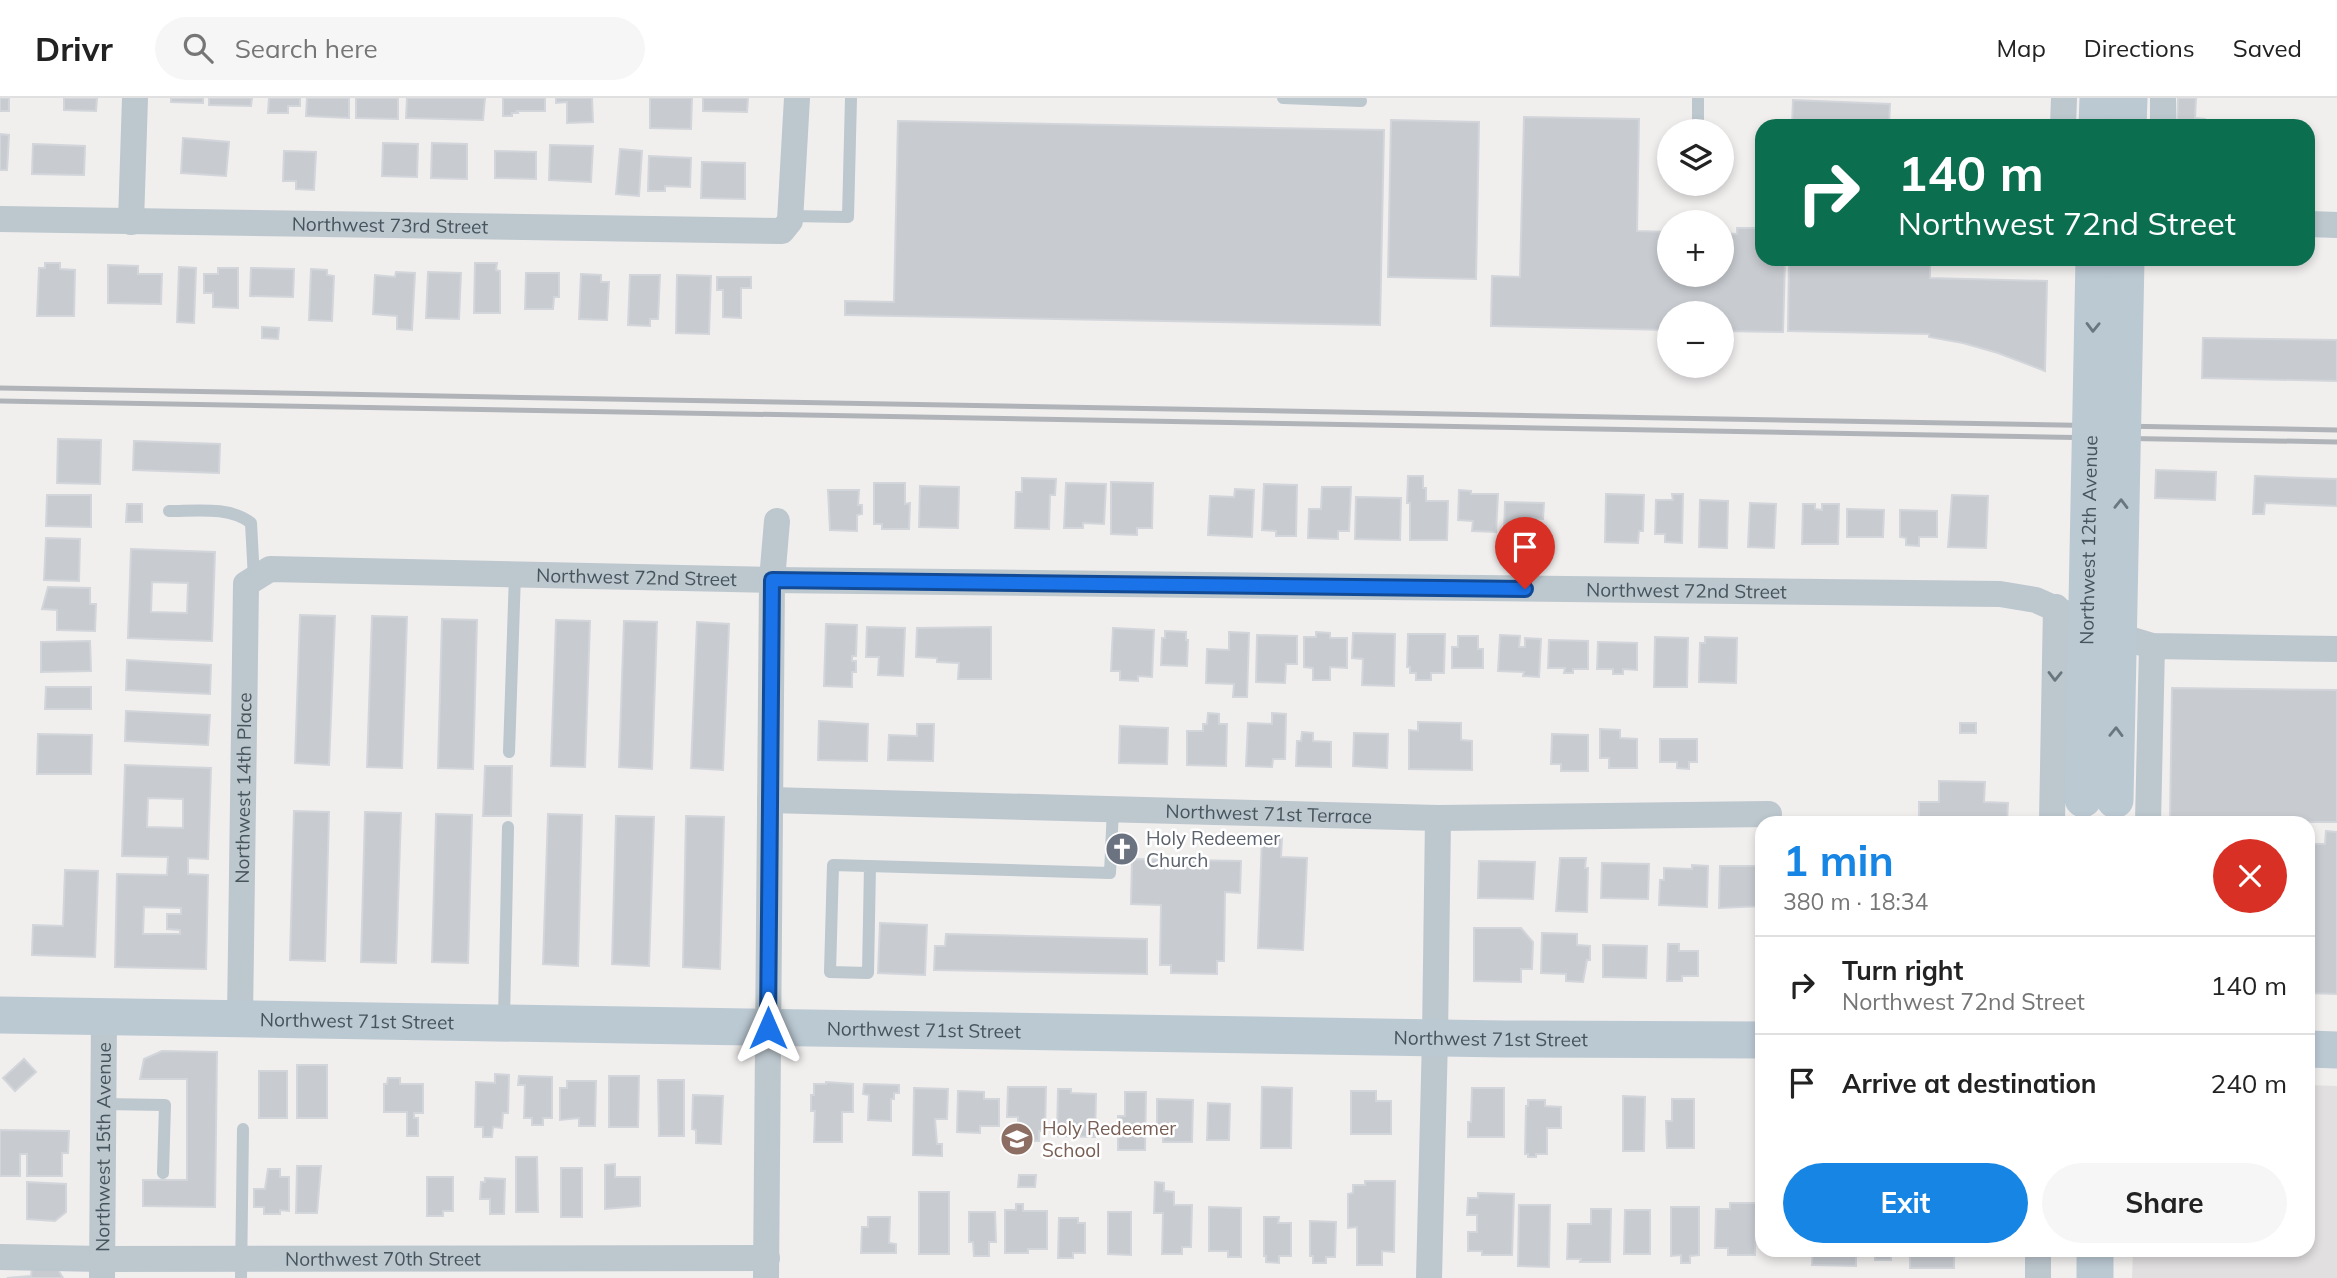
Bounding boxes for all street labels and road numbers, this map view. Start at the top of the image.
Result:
street label: Northwest 73rd Street [292,211,489,238]
street label: Northwest 12th Avenue [2074,435,2102,645]
street label: Northwest 72nd Street [536,563,738,591]
street label: Northwest 72nd Street [1586,577,1787,604]
street label: Northwest 14th Place [230,692,257,884]
street label: Northwest 71st Terrace [1165,799,1372,828]
street label: Northwest 71st Street [260,1007,455,1034]
street label: Northwest 71st Street [827,1016,1022,1043]
street label: Northwest 71st Street [1394,1025,1588,1051]
street label: Northwest 15th Avenue [90,1042,116,1252]
street label: Northwest 70th Street [285,1246,481,1271]

